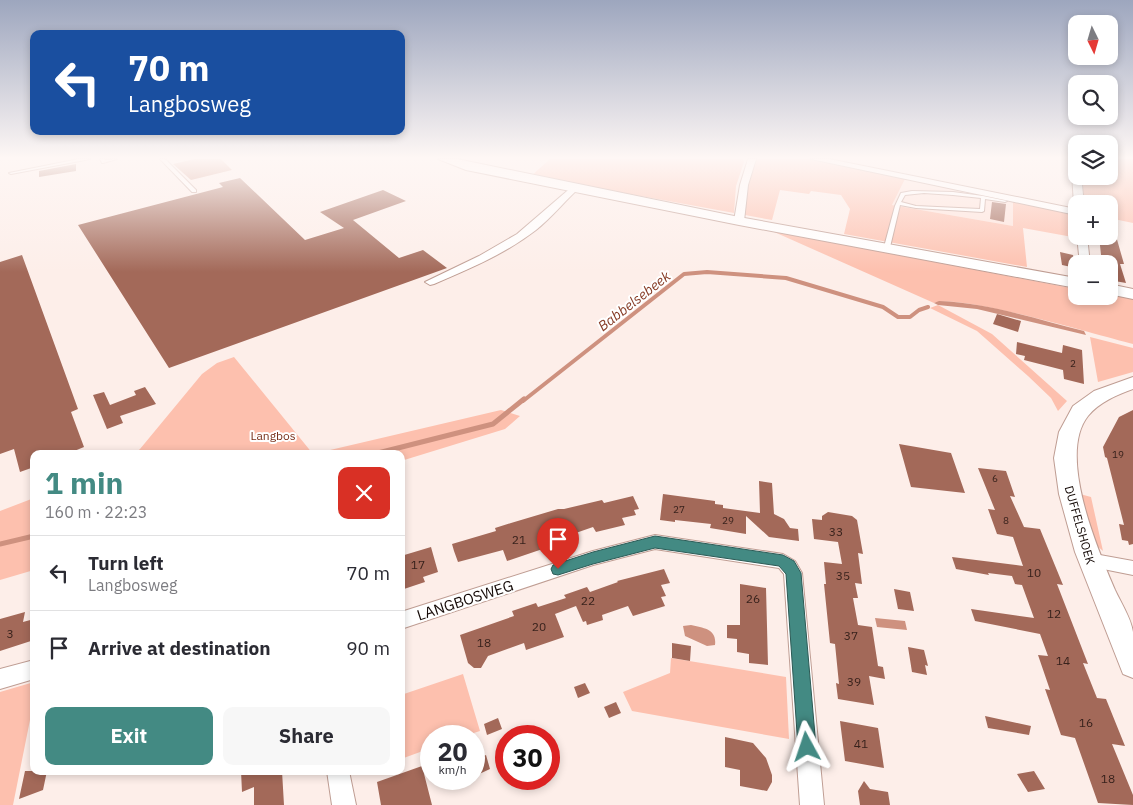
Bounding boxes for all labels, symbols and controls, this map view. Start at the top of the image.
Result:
north arrow [1068,15,1118,65]
map controls [1068,15,1118,305]
text: 70 m [128,45,210,91]
icon: left [45,50,110,115]
button: search [1068,75,1118,125]
text: Langbosweg [128,89,251,118]
button: layers [1068,135,1118,185]
button: + [1068,195,1118,245]
button: − [1068,255,1118,305]
water label: Babbelsebeek [594,267,674,335]
house number: 2 [1070,357,1076,370]
park label: Langbos [250,428,296,443]
house number: 19 [1112,448,1124,461]
text: 1 min [45,463,123,502]
button: close [338,467,390,519]
house number: 6 [992,472,998,485]
street label: DUFFELSHOEK [1062,484,1099,566]
text: 160 m · 22:23 [45,502,147,522]
house number: 27 [673,503,685,516]
house number: 29 [722,514,734,527]
house number: 8 [1003,514,1009,527]
pin [537,518,579,569]
house number: 33 [829,524,843,539]
icon: arrive [544,525,572,553]
house number: 21 [512,532,526,547]
text: Turn left [88,551,164,575]
house number: 17 [411,557,425,572]
icon: left [45,559,73,587]
text: 70 m [346,561,390,585]
house number: 10 [1027,565,1041,580]
house number: 35 [836,568,850,583]
text: Langbosweg [88,575,177,595]
street label: LANGBOSWEG [414,575,516,625]
house number: 26 [746,591,760,606]
house number: 22 [581,593,595,608]
house number: 12 [1047,606,1061,621]
house number: 20 [532,619,546,634]
house number: 3 [6,626,14,641]
house number: 37 [844,628,858,643]
icon: arrive [45,634,73,662]
house number: 18 [477,635,491,650]
text: Arrive at destination [88,636,271,660]
text: 90 m [346,636,390,660]
house number: 14 [1056,653,1070,668]
house number: 39 [847,674,861,689]
button: Exit [45,707,213,765]
button: Share [223,707,390,765]
house number: 16 [1079,715,1093,730]
position arrow [780,720,832,772]
speed limit sign: 30 [495,725,560,790]
text: 20 [437,735,468,768]
house number: 41 [854,736,868,751]
text: km/h [438,762,467,777]
house number: 18 [1101,771,1115,786]

